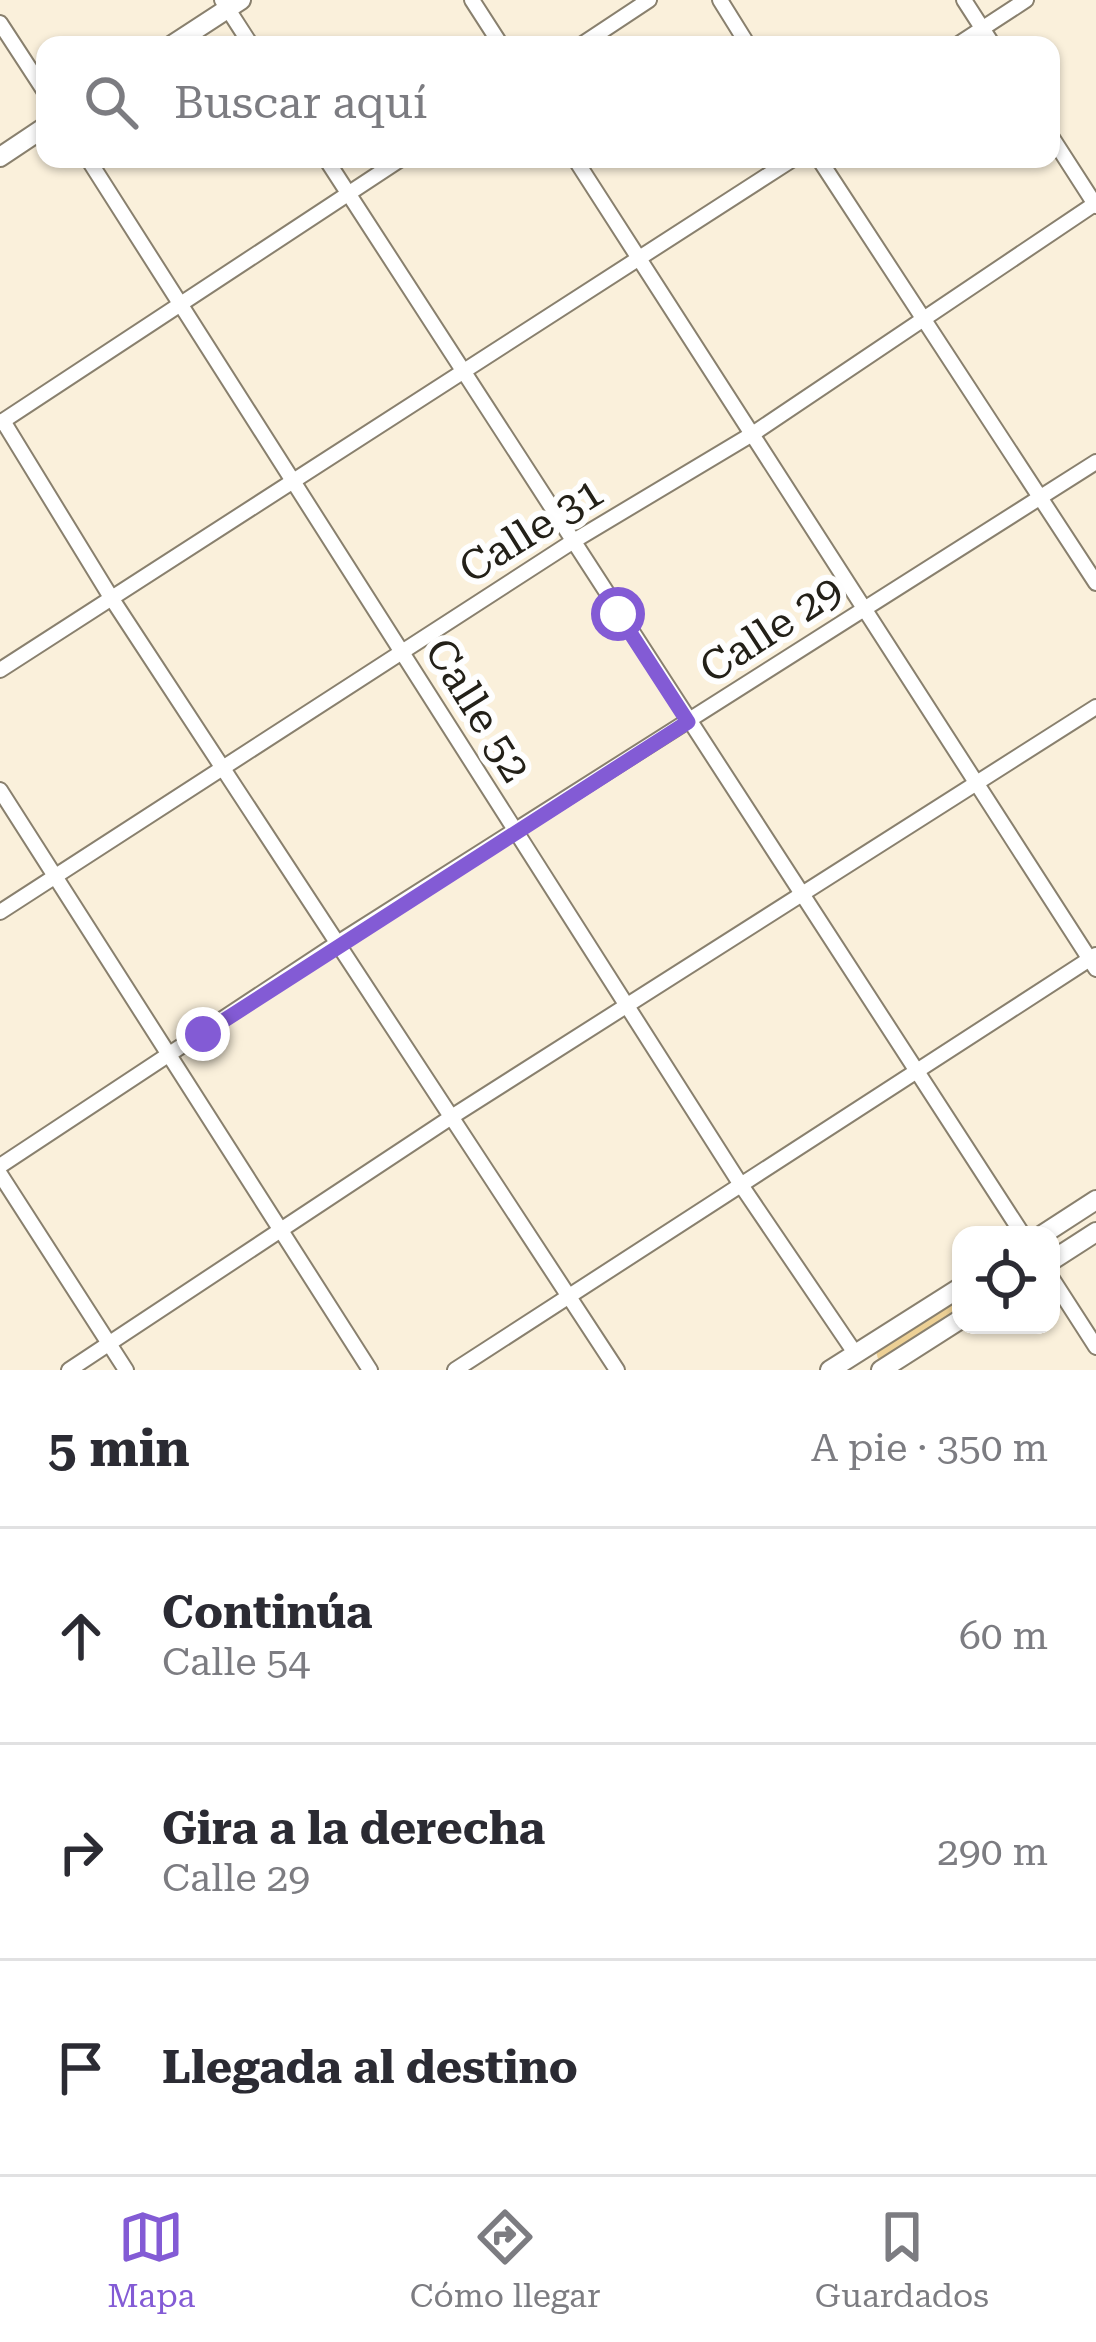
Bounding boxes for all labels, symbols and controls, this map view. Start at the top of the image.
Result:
search box [36,36,1060,168]
icon: search [78,69,144,135]
text: Buscar aquí [174,76,427,129]
street label: Calle 31 [450,467,612,593]
street label: Calle 29 [691,565,851,693]
route start [591,587,645,641]
street label: Calle 52 [415,629,541,791]
route end [176,1007,230,1061]
map controls [952,1226,1060,1334]
button: locate [952,1226,1060,1334]
text: 5 min [48,1419,190,1478]
text: A pie · 350 m [811,1425,1048,1471]
text: Continúa [162,1586,373,1639]
icon: ahead [48,1603,114,1669]
text: 60 m [959,1613,1048,1659]
text: Calle 54 [162,1639,310,1685]
text: Gira a la derecha [162,1802,545,1855]
icon: right [48,1819,114,1885]
text: 290 m [937,1829,1048,1875]
text: Calle 29 [162,1855,310,1901]
icon: arrive [48,2035,114,2101]
text: Llegada al destino [162,2041,578,2094]
tab: Mapa [107,2204,195,2315]
tab: Cómo llegar [410,2204,600,2315]
tab: Guardados [815,2204,989,2315]

